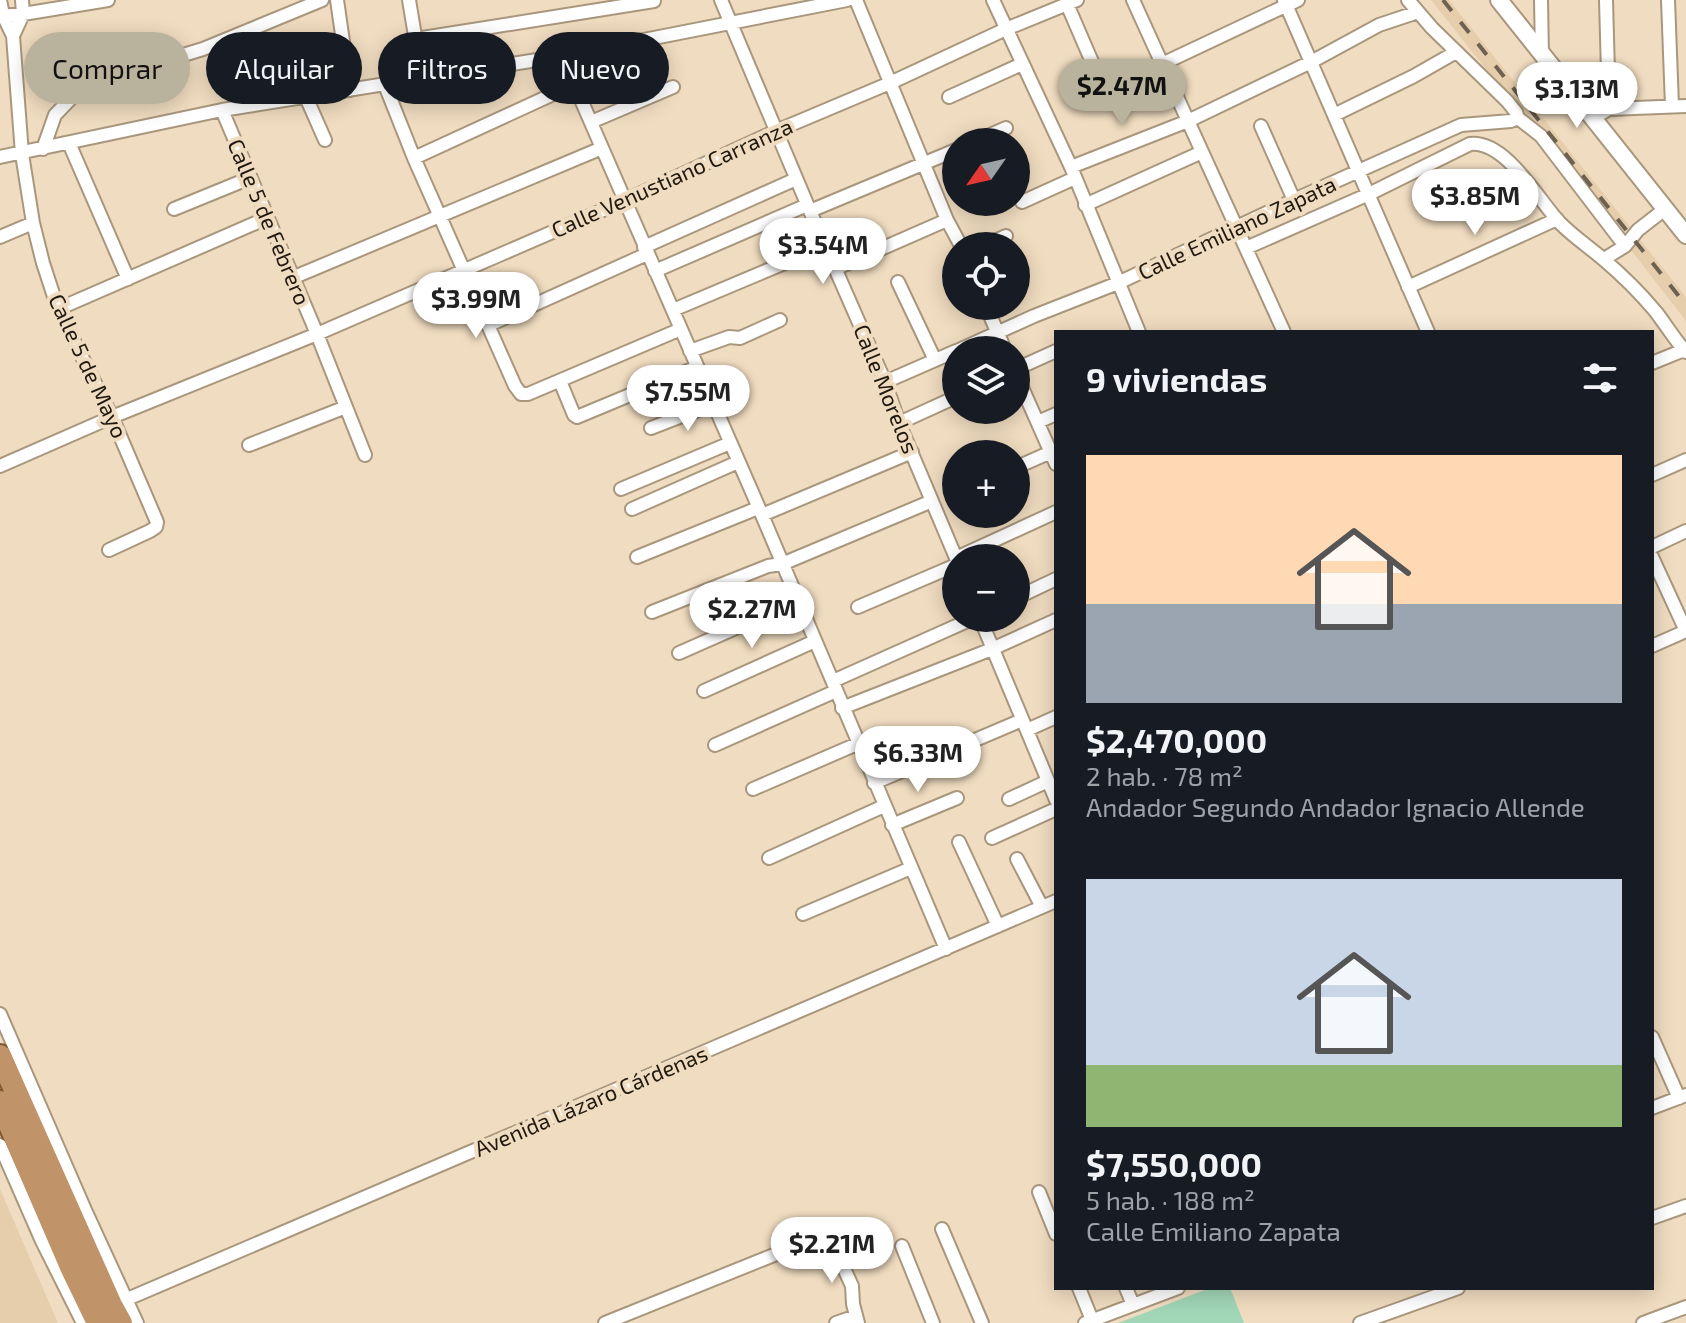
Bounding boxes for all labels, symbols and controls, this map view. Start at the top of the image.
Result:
chip: Comprar [24,32,190,104]
chip: Alquilar [206,32,362,104]
chip: Filtros [378,32,516,104]
chip: Nuevo [532,32,669,104]
pin: $2.47M [1057,59,1187,127]
pin: $3.13M [1512,62,1642,130]
text: $2.47M [1077,69,1167,100]
text: $3.13M [1535,72,1619,103]
street label: Calle Venustiano Carranza [547,112,796,242]
north arrow [942,128,1030,216]
map controls [942,128,1030,632]
street label: Calle 5 de Febrero [223,135,317,308]
pin: $3.85M [1410,169,1540,237]
street label: Calle Emiliano Zapata [1133,170,1340,284]
text: $3.85M [1430,179,1520,210]
pin: $3.54M [758,218,888,286]
text: $3.54M [778,228,868,259]
button: locate [942,232,1030,320]
pin: $3.99M [411,272,541,340]
text: $3.99M [431,282,521,313]
street label: Calle 5 de Mayo [44,289,134,442]
street label: Calle Morelos [849,320,925,457]
button: layers [942,336,1030,424]
icon: filters [1578,356,1622,400]
text: 9 viviendas [1086,358,1267,399]
pin: $7.55M [623,365,753,433]
text: $7.55M [645,375,731,406]
button: + [942,440,1030,528]
icon: home [1282,507,1426,651]
button: − [942,544,1030,632]
pin: $2.27M [687,582,817,650]
text: $2.27M [707,592,797,623]
text: $2,470,000 [1086,719,1267,760]
pin: $6.33M [853,726,983,794]
text: $6.33M [873,736,963,767]
text: 2 hab. · 78 m² [1086,760,1243,791]
text: Andador Segundo Andador Ignacio Allende [1086,791,1585,822]
icon: home [1282,931,1426,1075]
street label: Avenida Lázaro Cárdenas [470,1039,711,1161]
text: $7,550,000 [1086,1143,1262,1184]
text: 5 hab. · 188 m² [1086,1184,1255,1215]
text: Calle Emiliano Zapata [1086,1215,1341,1246]
pin: $2.21M [767,1217,897,1285]
text: $2.21M [789,1227,875,1258]

